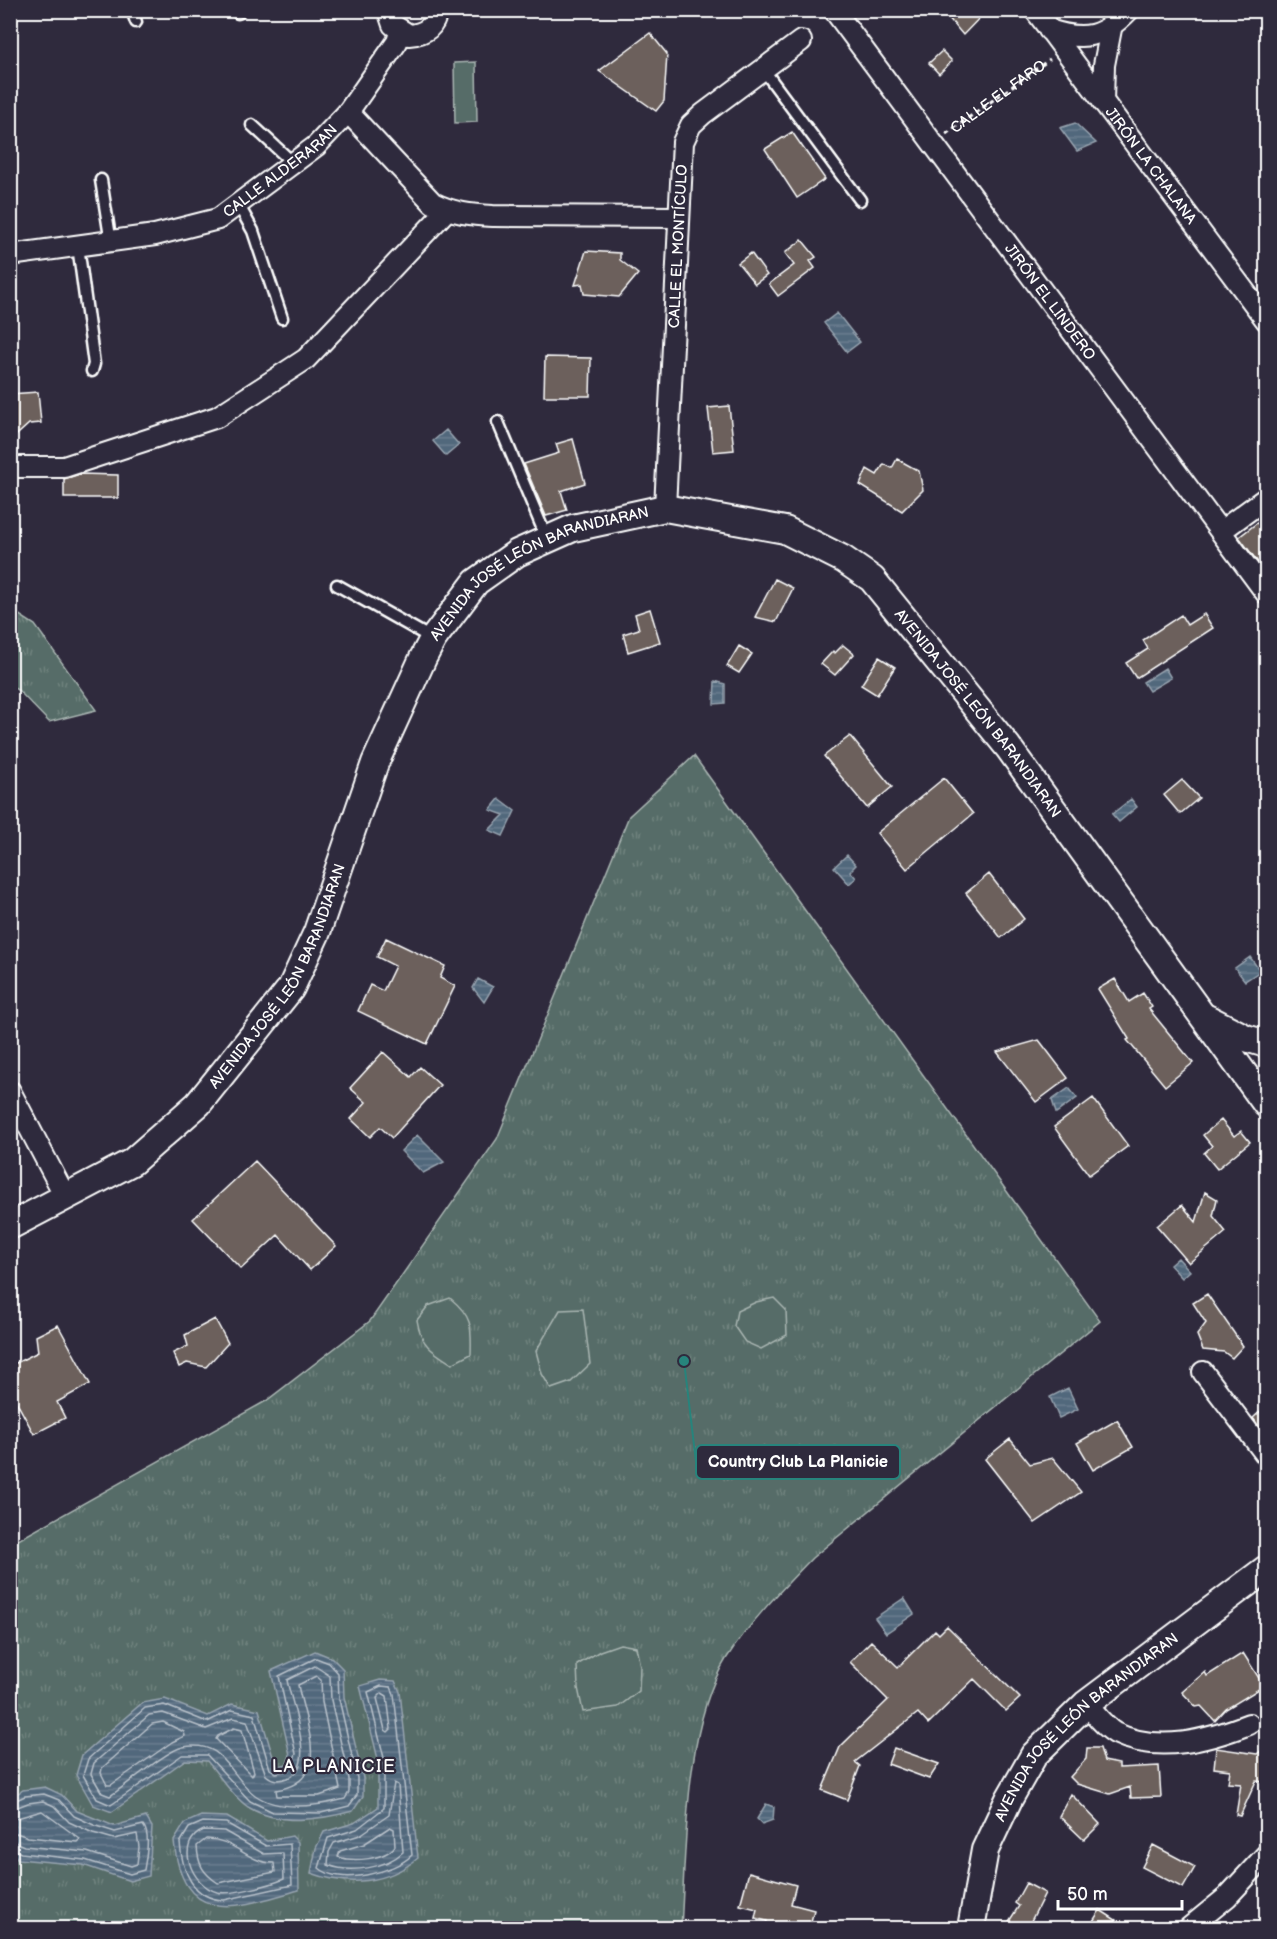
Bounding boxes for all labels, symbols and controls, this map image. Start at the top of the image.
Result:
street label: CALLE EL FARO [947,56,1050,138]
street label: JIRÓN LA CHALANA [1101,103,1201,229]
street label: CALLE ALDERARAN [219,120,342,222]
street label: CALLE EL MONTÍCULO [665,164,692,329]
street label: JIRÓN EL LINDERO [1000,240,1099,364]
street label: AVENIDA JOSÉ LEÓN BARANDIARAN [426,503,651,645]
street label: AVENIDA JOSÉ LEÓN BARANDIARAN [890,605,1065,822]
street label: AVENIDA JOSÉ LEÓN BARANDIARAN [205,861,350,1093]
callout: Country Club La Planicie [696,1445,900,1479]
text: Country Club La Planicie [708,1453,888,1472]
street label: AVENIDA JOSÉ LEÓN BARANDIARAN [991,1629,1182,1825]
district label: LA PLANICIE [272,1756,396,1777]
scale bar [1058,1873,1182,1911]
text: 50 m [1067,1884,1108,1905]

